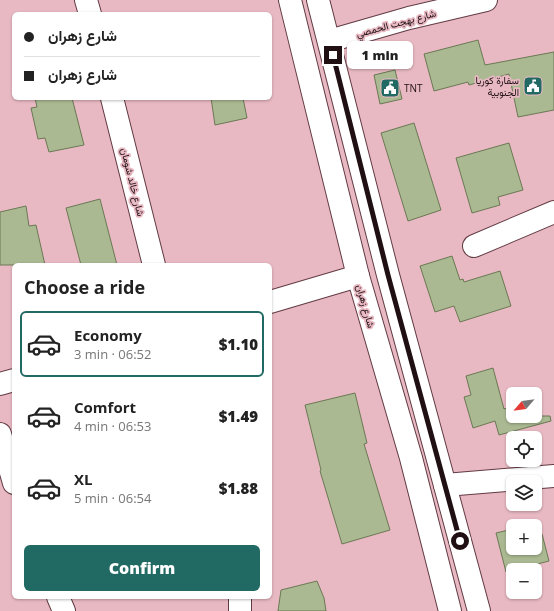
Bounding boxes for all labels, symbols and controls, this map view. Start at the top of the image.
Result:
street label: شارع بهجت الحمصي [354,6,438,42]
text: شارع زهران [48,25,117,45]
callout: 1 min [347,41,413,69]
route end [324,46,342,64]
text: 1 min [362,46,398,64]
text: شارع زهران [48,64,117,84]
place label: سفارة كوريا الجنوبية [476,73,519,99]
public building icon: سفارة كوريا الجنوبية [522,75,544,97]
public building icon: TNT [379,77,401,99]
place label: TNT [404,81,423,95]
street label: شارع خالد شومان [118,146,148,218]
text: Choose a ride [24,275,145,299]
street label: شارع زهران [353,283,379,329]
text: Economy [74,325,142,345]
icon: car [26,326,62,362]
text: $1.10 [219,334,258,354]
text: 3 min · 06:52 [74,345,151,363]
north arrow [506,387,542,423]
map controls [506,387,542,599]
text: Comfort [74,397,136,417]
icon: car [26,398,62,434]
text: $1.49 [219,406,258,426]
text: 4 min · 06:53 [74,417,151,435]
button: locate [506,431,542,467]
text: XL [74,469,92,489]
icon: car [26,470,62,506]
button: layers [506,475,542,511]
text: $1.88 [219,478,258,498]
text: 5 min · 06:54 [74,489,151,507]
button: + [506,519,542,555]
route start [451,532,469,550]
button: Confirm [24,545,260,591]
button: − [506,563,542,599]

